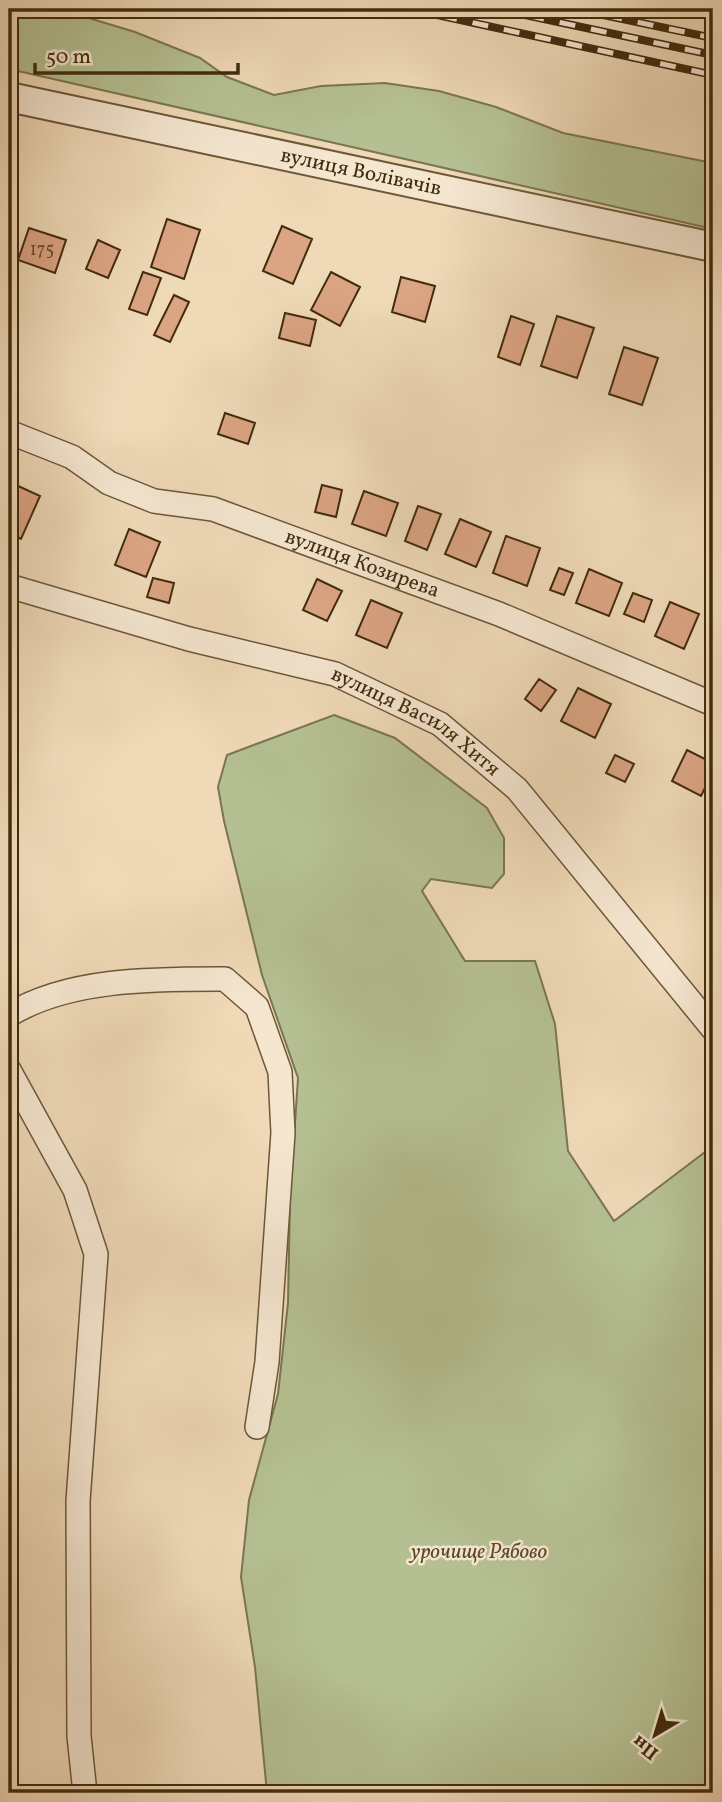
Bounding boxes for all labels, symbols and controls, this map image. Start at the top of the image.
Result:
scale bar [35,32,238,76]
text: 50 m [46,43,91,72]
street label: вулиця Волівачів [278,141,444,203]
house number: 175 [30,238,54,263]
street label: вулиця Козирева [281,522,444,605]
street label: вулиця Василя Хитя [326,660,506,783]
park label: урочище Рябово [408,1538,548,1567]
north arrow [620,1700,690,1770]
text: Пн [627,1728,664,1765]

